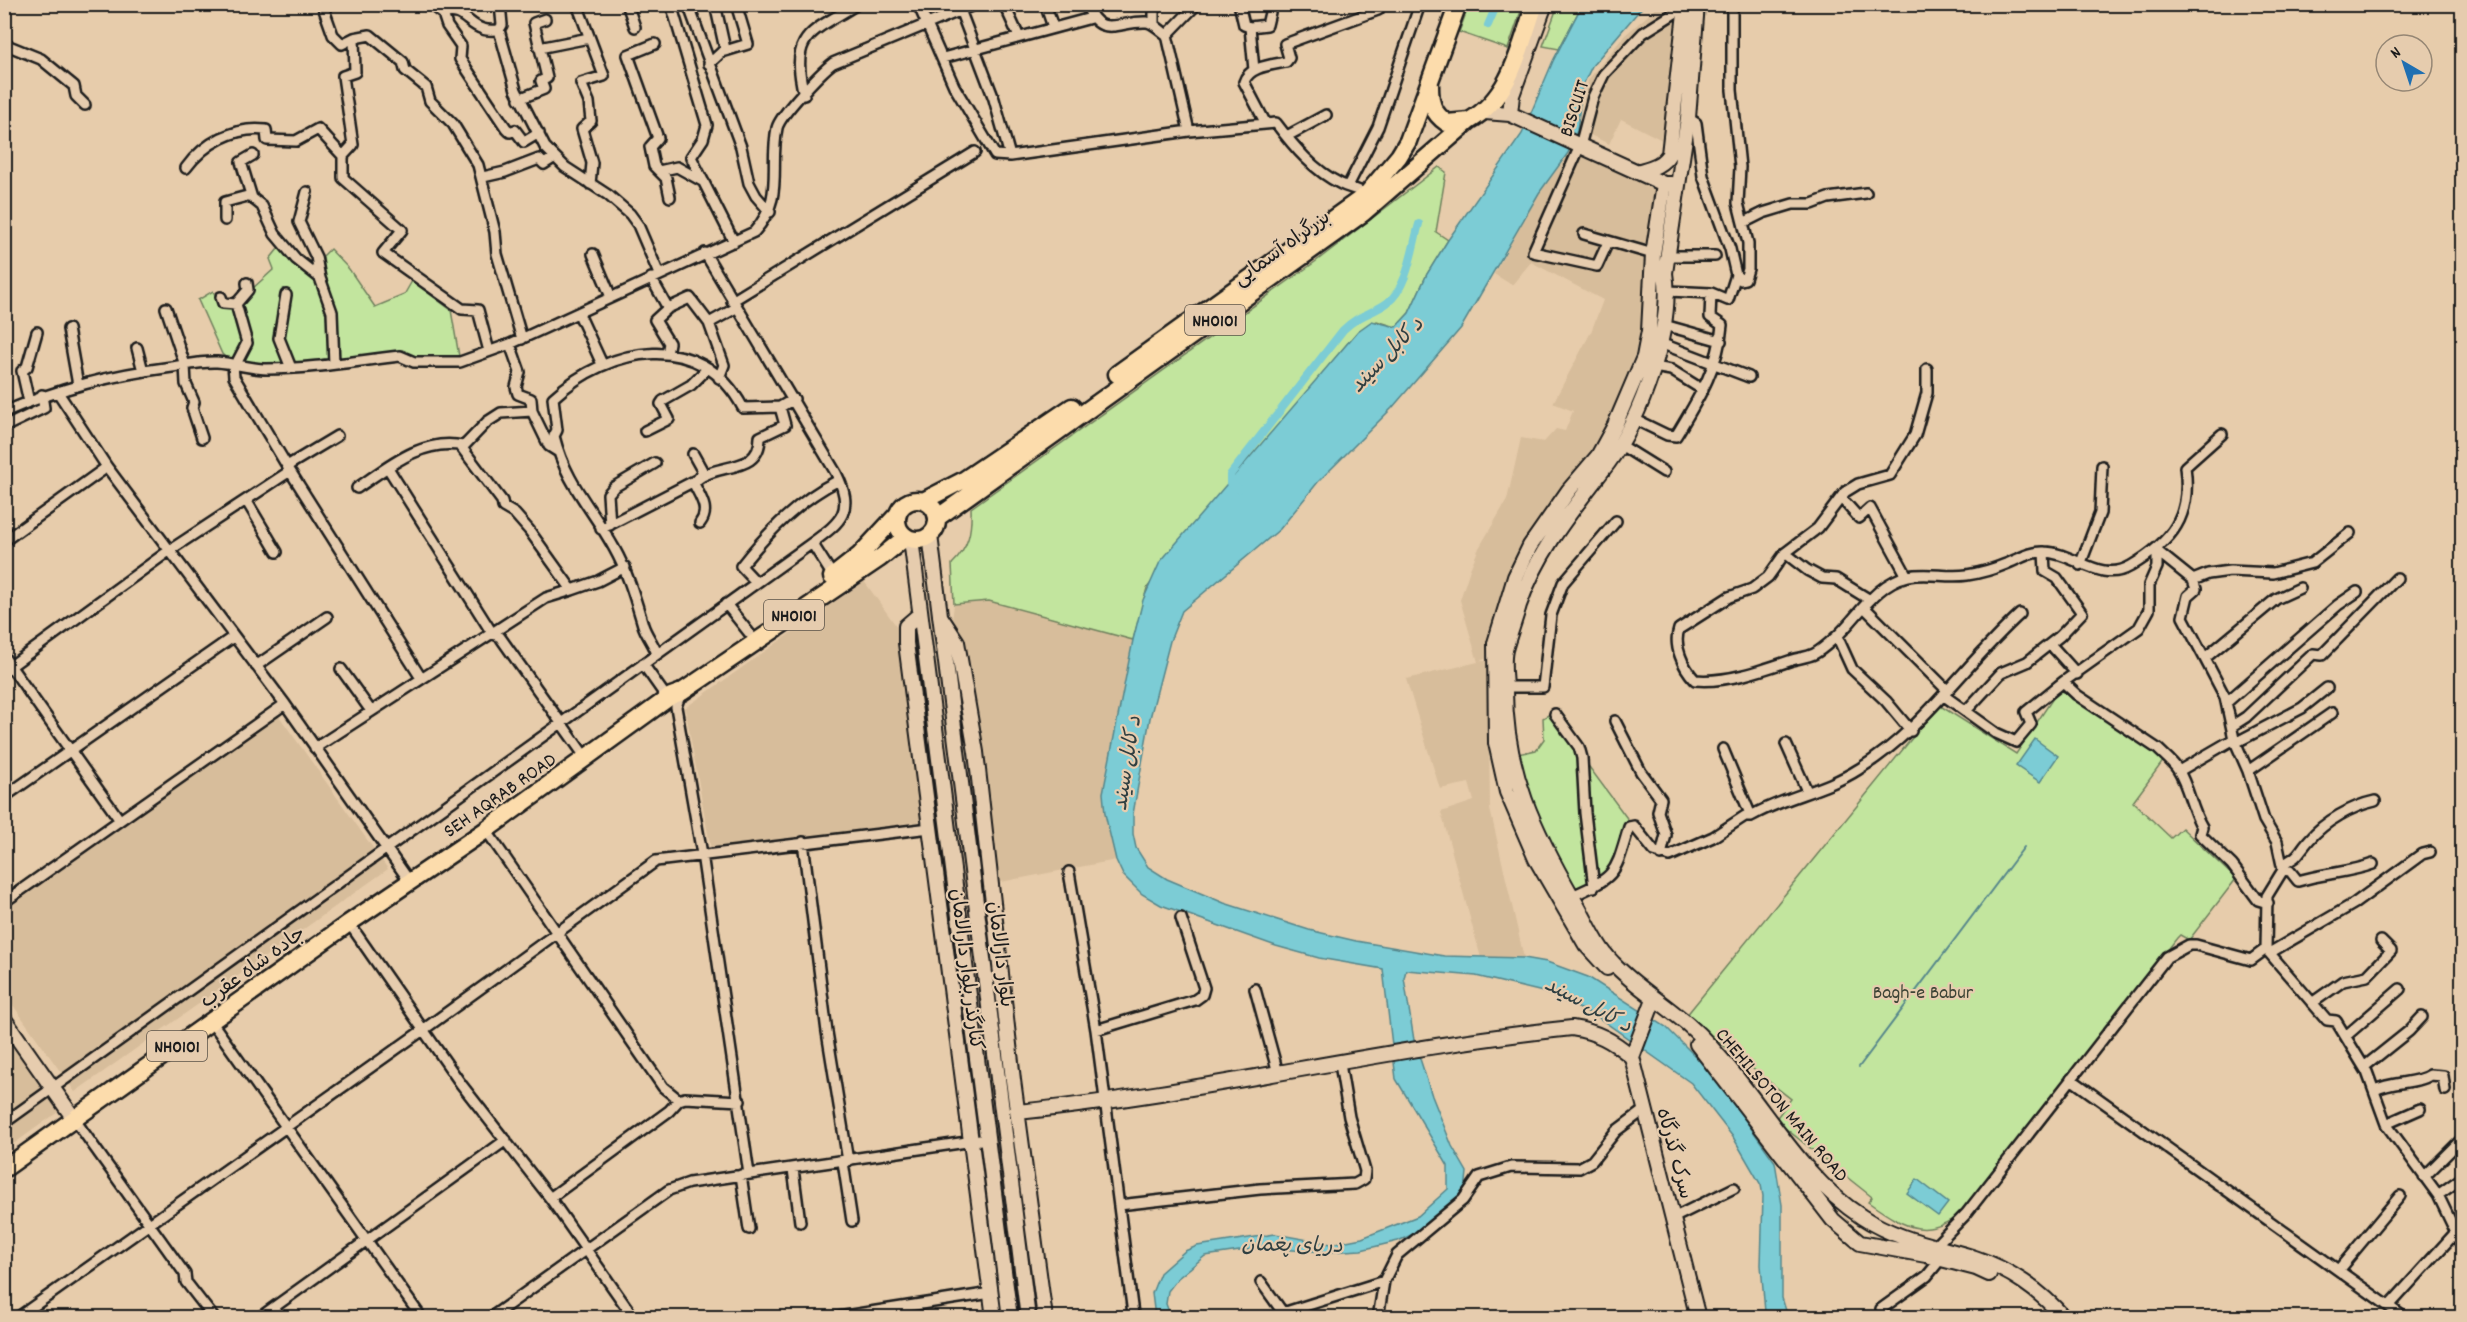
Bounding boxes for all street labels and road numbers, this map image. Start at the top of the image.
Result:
street label: BISCUIT [1554,77,1598,141]
street label: بزرگراه آسمایی [1229,205,1337,294]
road number: NH0101 [1185,305,1245,335]
road number: NH0101 [764,600,824,630]
street label: SEH AQRAB ROAD [438,747,563,846]
street label: کنارگذر بلوار دارالامان [941,887,989,1052]
street label: بلوار دارالامان [979,900,1019,1009]
street label: جاده شاه عقرب [195,921,312,1016]
street label: CHEHILSOTON MAIN ROAD [1708,1023,1854,1189]
road number: NH0101 [147,1031,207,1061]
street label: سرک گذرگاه [1647,1105,1699,1203]

